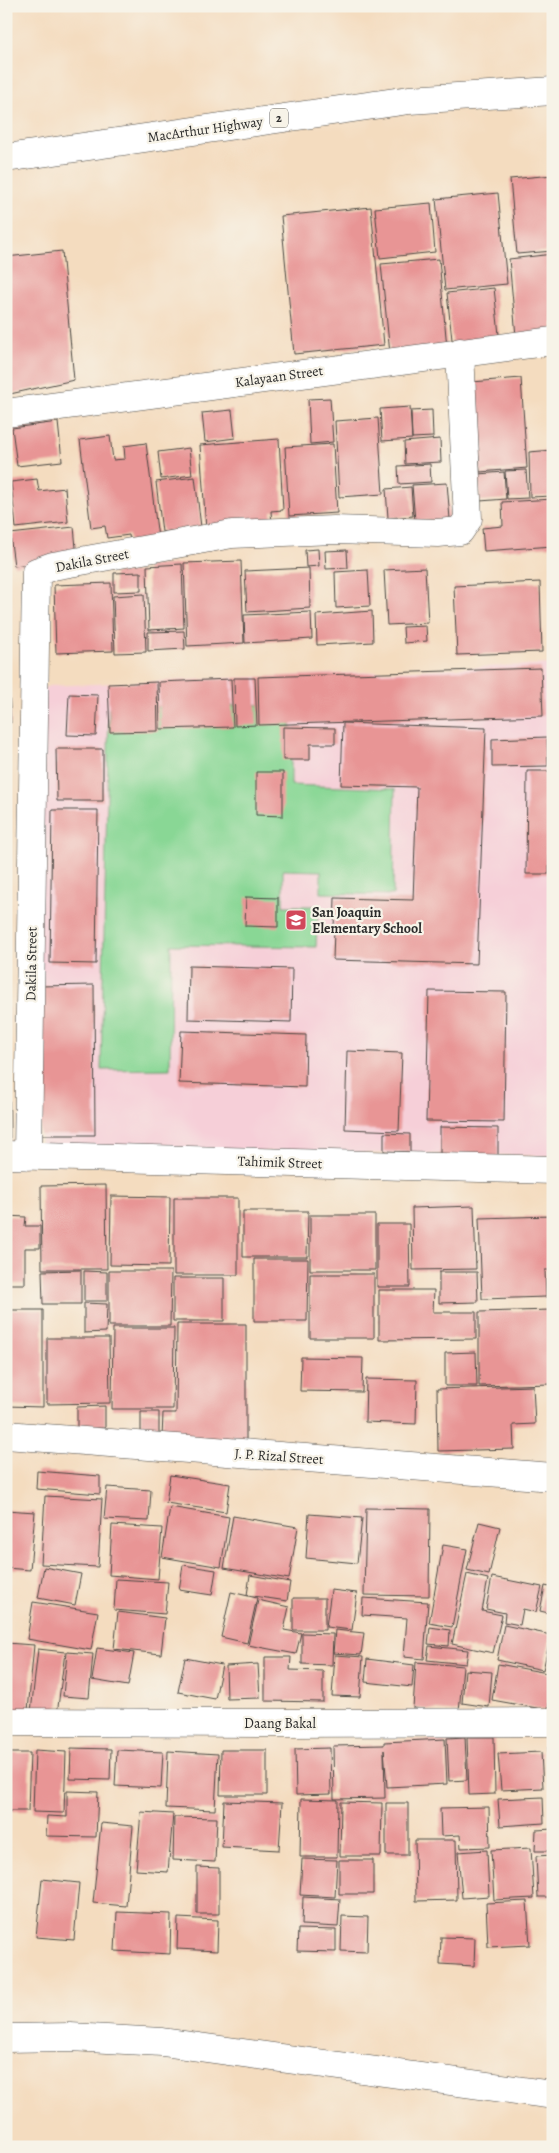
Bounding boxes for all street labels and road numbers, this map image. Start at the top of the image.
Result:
road number: 2 [270,109,288,128]
street label: MacArthur Highway [146,112,265,147]
street label: Kalayaan Street [234,361,325,392]
street label: Dakila Street [54,544,131,577]
street label: Dakila Street [21,926,42,1001]
street label: Tahimik Street [237,1152,323,1173]
street label: J. P. Rizal Street [234,1444,324,1469]
street label: Daang Bakal [244,1714,317,1733]

